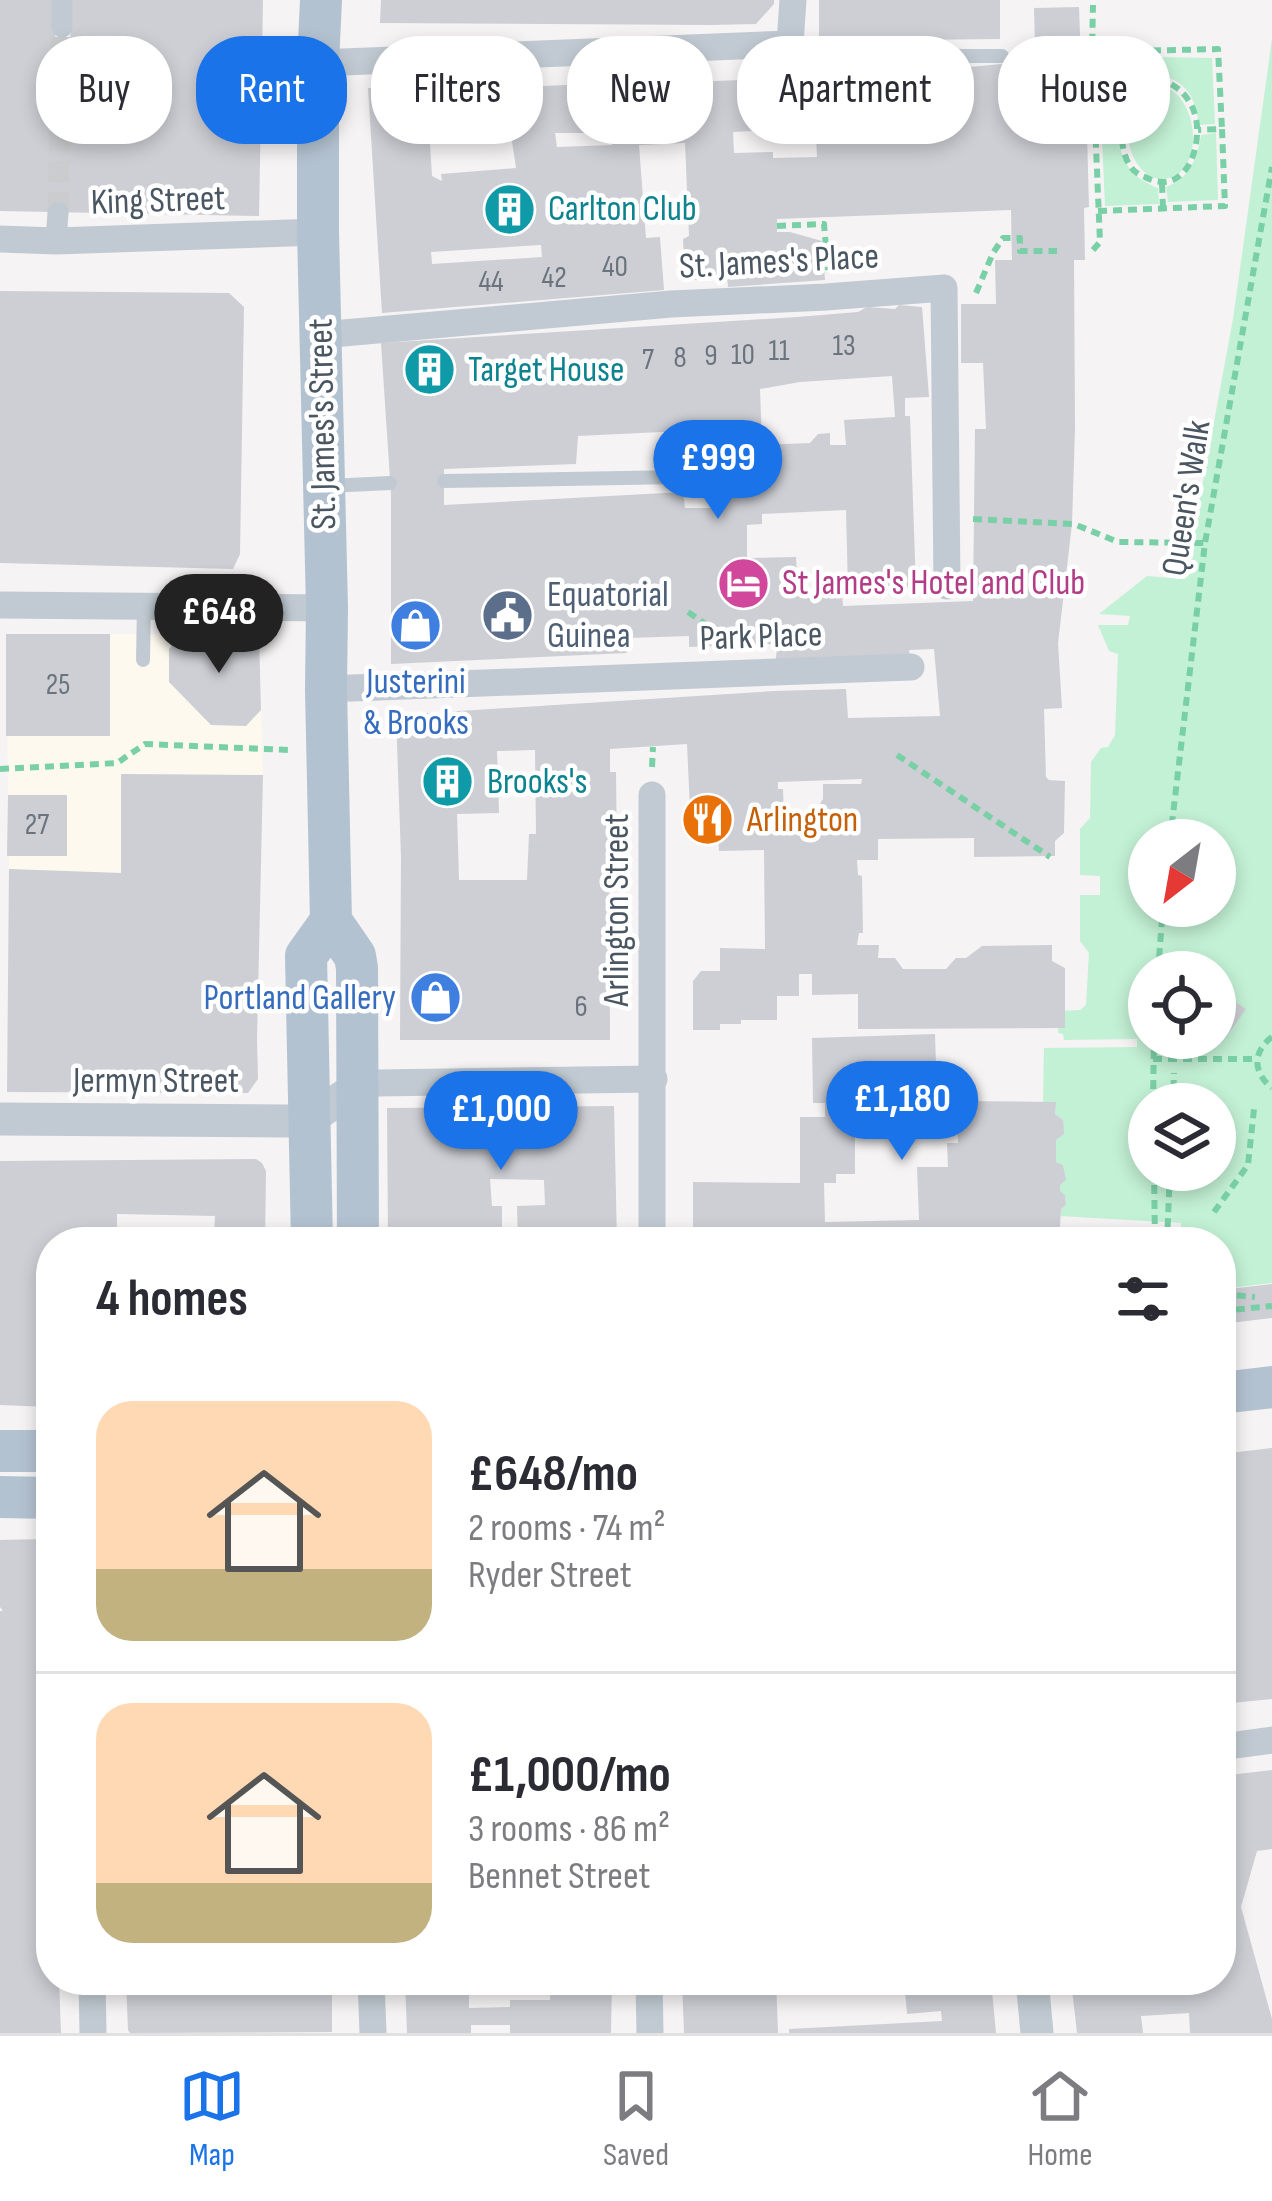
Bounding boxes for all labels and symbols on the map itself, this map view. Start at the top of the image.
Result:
street label: King Street [90,177,226,225]
building icon: Carlton Club [481,181,537,237]
place label: Carlton Club [548,188,697,231]
street label: St. James's Place [678,235,880,289]
house number: 40 [602,249,628,285]
house number: 42 [541,260,567,296]
house number: 44 [478,264,504,300]
street label: St. James's Street [300,318,346,530]
house number: 13 [832,328,856,364]
house number: 11 [769,333,790,369]
house number: 10 [731,337,755,373]
house number: 9 [704,338,718,374]
house number: 8 [673,340,687,376]
building icon: Target House [401,342,457,398]
house number: 7 [642,342,654,378]
place label: Target House [468,349,624,392]
street label: Queen's Walk [1153,417,1221,579]
pin: £999 [647,420,789,522]
hotel icon: St James's Hotel and Club [715,555,771,611]
place label: St James's Hotel and Club [782,562,1085,605]
pin: £648 [148,574,290,676]
place label: Equatorial Guinea [547,574,669,658]
public building icon: Equatorial Guinea [480,588,536,644]
shop icon: Justerini & Brooks [388,598,444,654]
street label: Park Place [699,613,823,661]
place label: Justerini & Brooks [363,661,469,745]
house number: 25 [46,667,70,703]
building icon: Brooks's [420,754,476,810]
place label: Brooks's [487,761,587,804]
restaurant icon: Arlington [680,792,736,848]
place label: Arlington [746,799,858,842]
house number: 27 [25,807,49,843]
street label: Arlington Street [596,814,639,1007]
north arrow [1128,819,1236,927]
shop icon: Portland Gallery [407,970,463,1026]
place label: Portland Gallery [203,977,396,1020]
house number: 6 [574,989,588,1025]
street label: Jermyn Street [72,1060,239,1103]
pin: £1,180 [804,1061,1000,1163]
pin: £1,000 [403,1071,599,1173]

